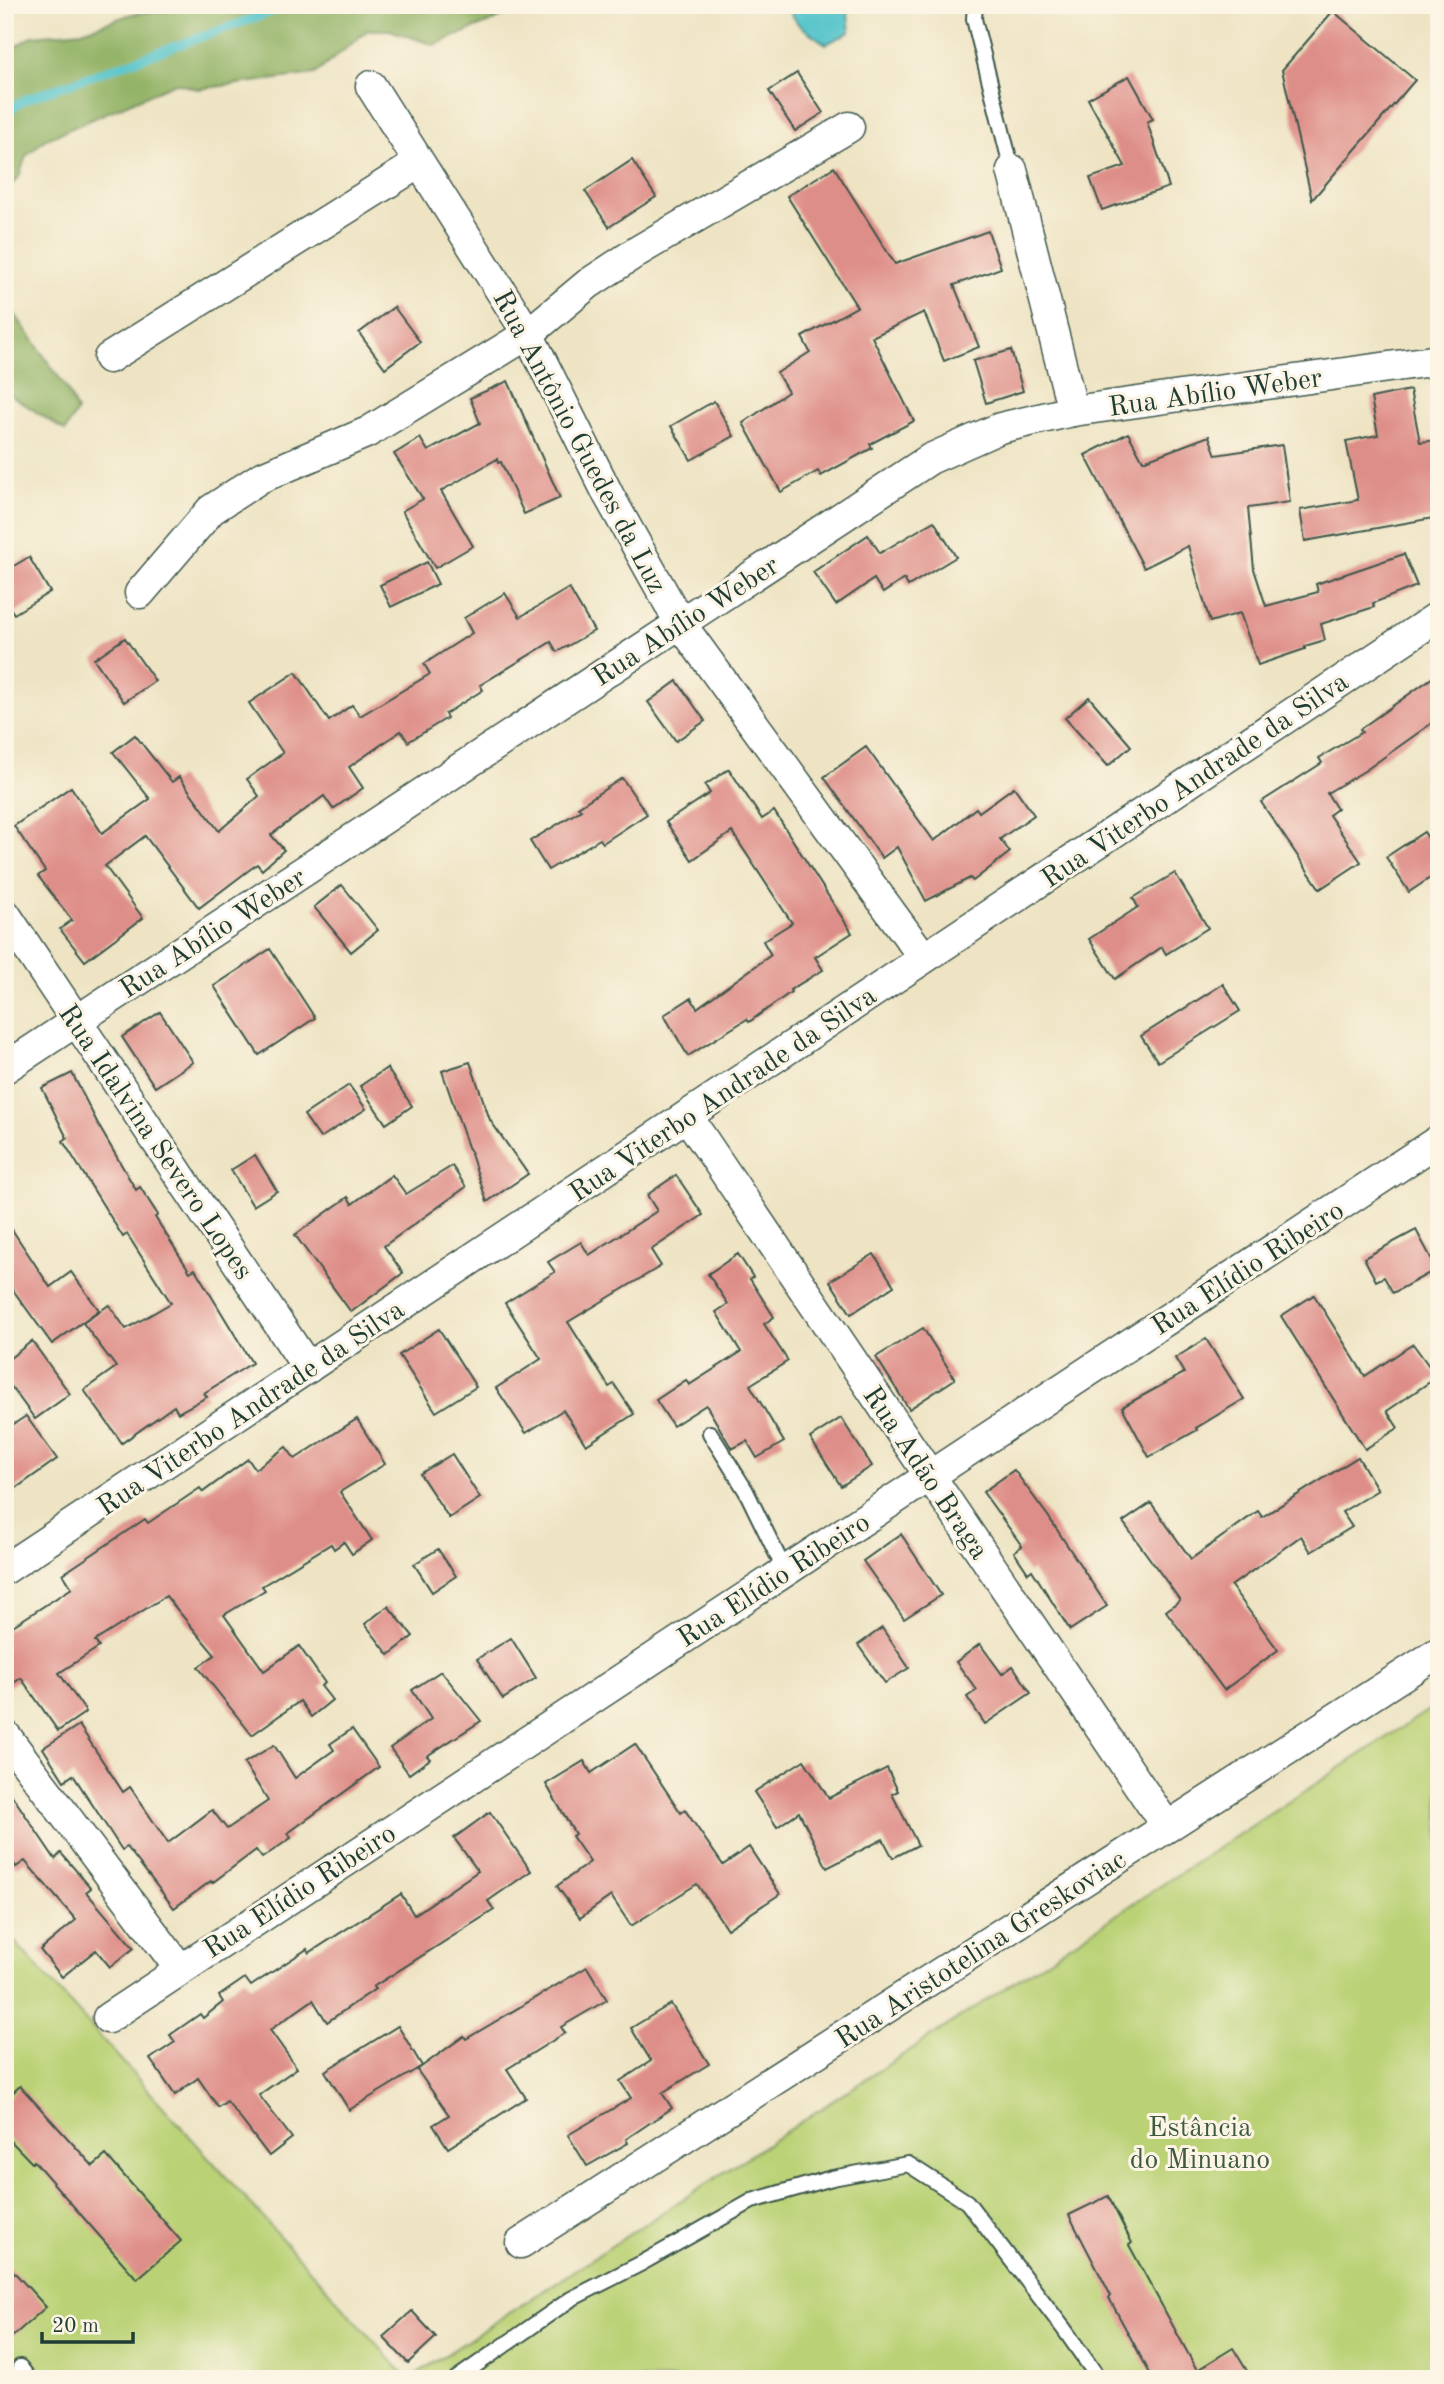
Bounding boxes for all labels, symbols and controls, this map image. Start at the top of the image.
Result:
street label: Rua Antônio Guedes da Luz [486,286,670,599]
street label: Rua Abílio Weber [1107,365,1324,423]
street label: Rua Abílio Weber [589,552,785,693]
street label: Rua Viterbo Andrade da Silva [1037,668,1354,895]
street label: Rua Abílio Weber [116,864,312,1005]
street label: Rua Viterbo Andrade da Silva [565,982,882,1209]
street label: Rua Idalvina Severo Lopes [52,1000,257,1285]
street label: Rua Elídio Ribeiro [1148,1197,1350,1342]
street label: Rua Viterbo Andrade da Silva [93,1296,410,1523]
street label: Rua Adão Braga [856,1382,993,1565]
street label: Rua Elídio Ribeiro [674,1509,876,1654]
street label: Rua Elídio Ribeiro [200,1820,402,1965]
street label: Rua Aristotelina Greskoviac [831,1846,1132,2055]
park label: Estância do Minuano [1130,2115,1270,2175]
scale bar [42,2300,133,2344]
text: 20 m [52,2316,99,2337]

